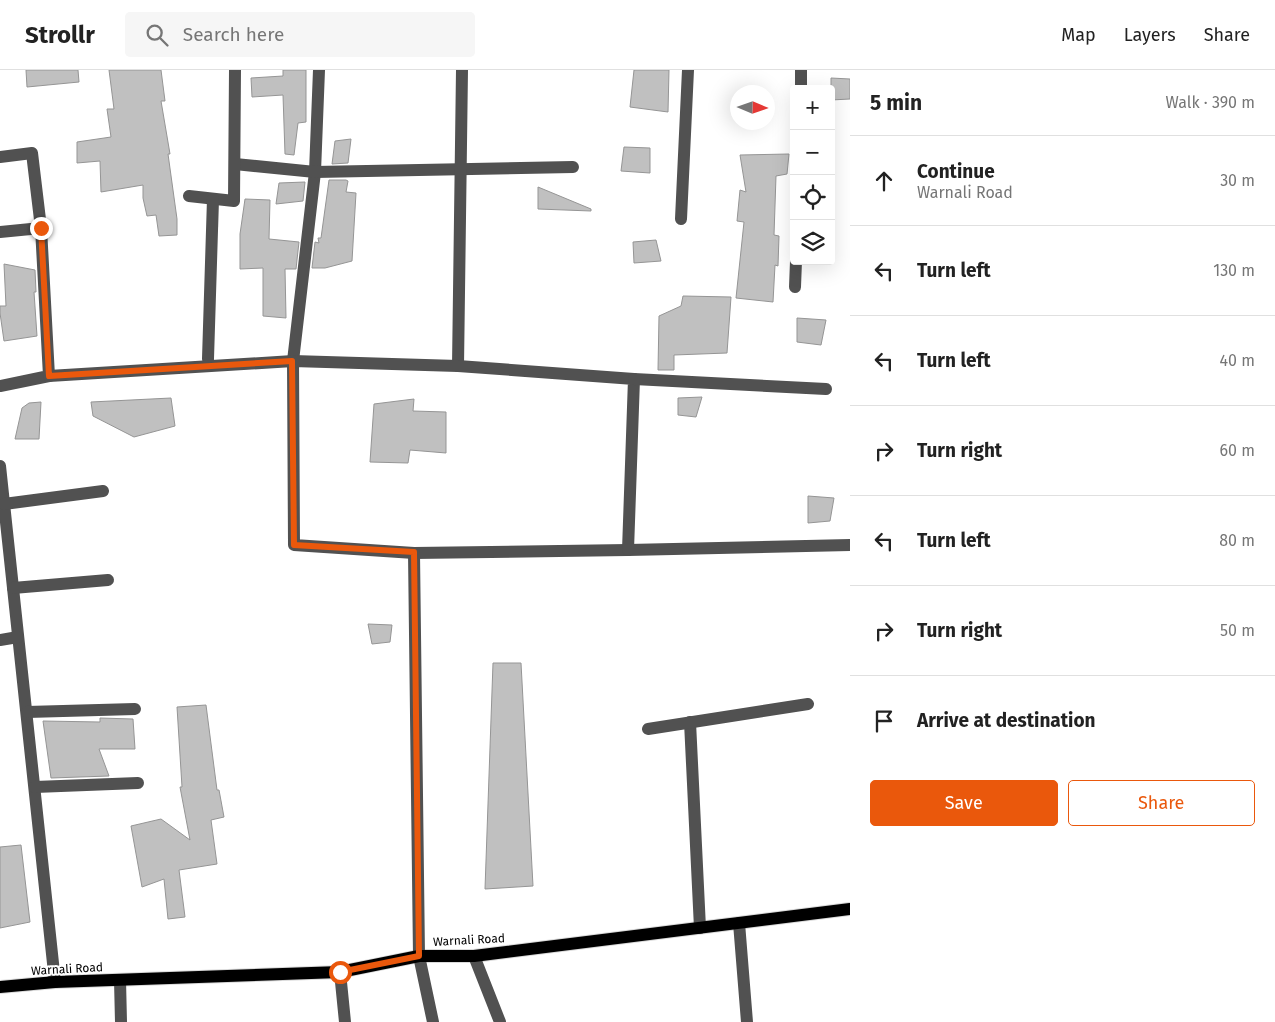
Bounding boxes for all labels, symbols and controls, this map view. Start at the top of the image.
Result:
search box [125,12,475,57]
text: Strollr [25,21,95,49]
icon: search [143,21,171,49]
text: Search here [183,23,284,46]
text: Map [1061,24,1096,46]
text: Layers [1124,24,1176,46]
text: Share [1204,24,1250,46]
north arrow [730,85,775,130]
map controls [790,85,835,265]
button: + [790,85,835,130]
text: 5 min [870,90,922,116]
text: Walk · 390 m [1165,93,1255,112]
button: − [790,130,835,175]
text: Continue [917,160,995,183]
icon: ahead [870,167,898,195]
text: 30 m [1220,171,1255,190]
button: locate [790,175,835,220]
text: Warnali Road [917,183,1013,202]
route end [30,217,53,240]
button: layers [790,220,835,265]
icon: left [870,257,898,285]
text: Turn left [917,259,991,282]
text: 130 m [1213,261,1255,280]
icon: left [870,347,898,375]
text: Turn left [917,349,991,372]
text: 40 m [1220,351,1255,370]
icon: right [870,437,898,465]
text: Turn right [917,439,1002,462]
text: 60 m [1220,441,1255,460]
icon: left [870,527,898,555]
text: Turn left [917,529,991,552]
text: 80 m [1219,531,1255,550]
icon: right [870,617,898,645]
text: Turn right [917,619,1002,642]
text: 50 m [1220,621,1255,640]
icon: arrive [870,707,898,735]
text: Arrive at destination [917,709,1096,732]
button: Save [870,780,1058,826]
button: Share [1068,780,1255,826]
street label: Warnali Road [433,931,505,949]
street label: Warnali Road [31,960,103,978]
route start [329,961,352,984]

